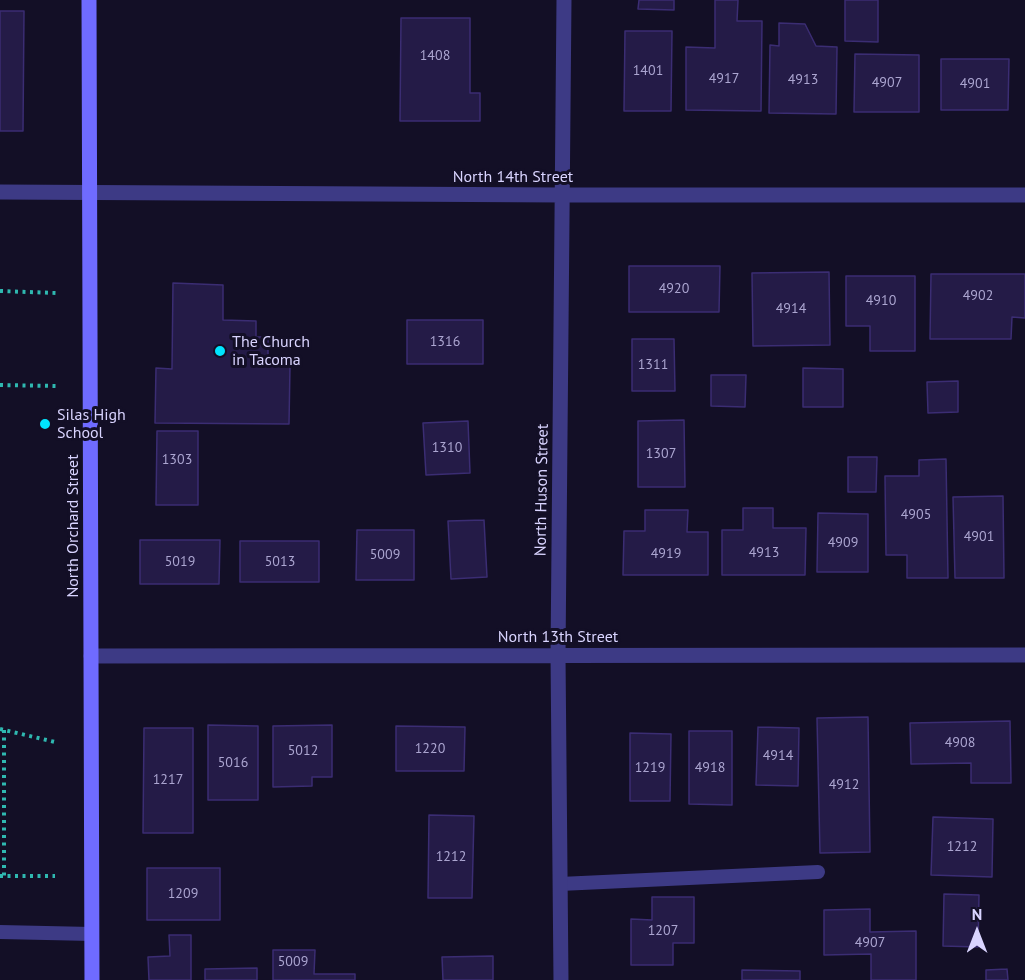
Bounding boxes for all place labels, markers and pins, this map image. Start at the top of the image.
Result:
place label: The Church in Tacoma [232,332,310,370]
marker: The Church in Tacoma [213,344,227,358]
place label: Silas High School [57,405,126,443]
marker: Silas High School [38,417,52,431]

